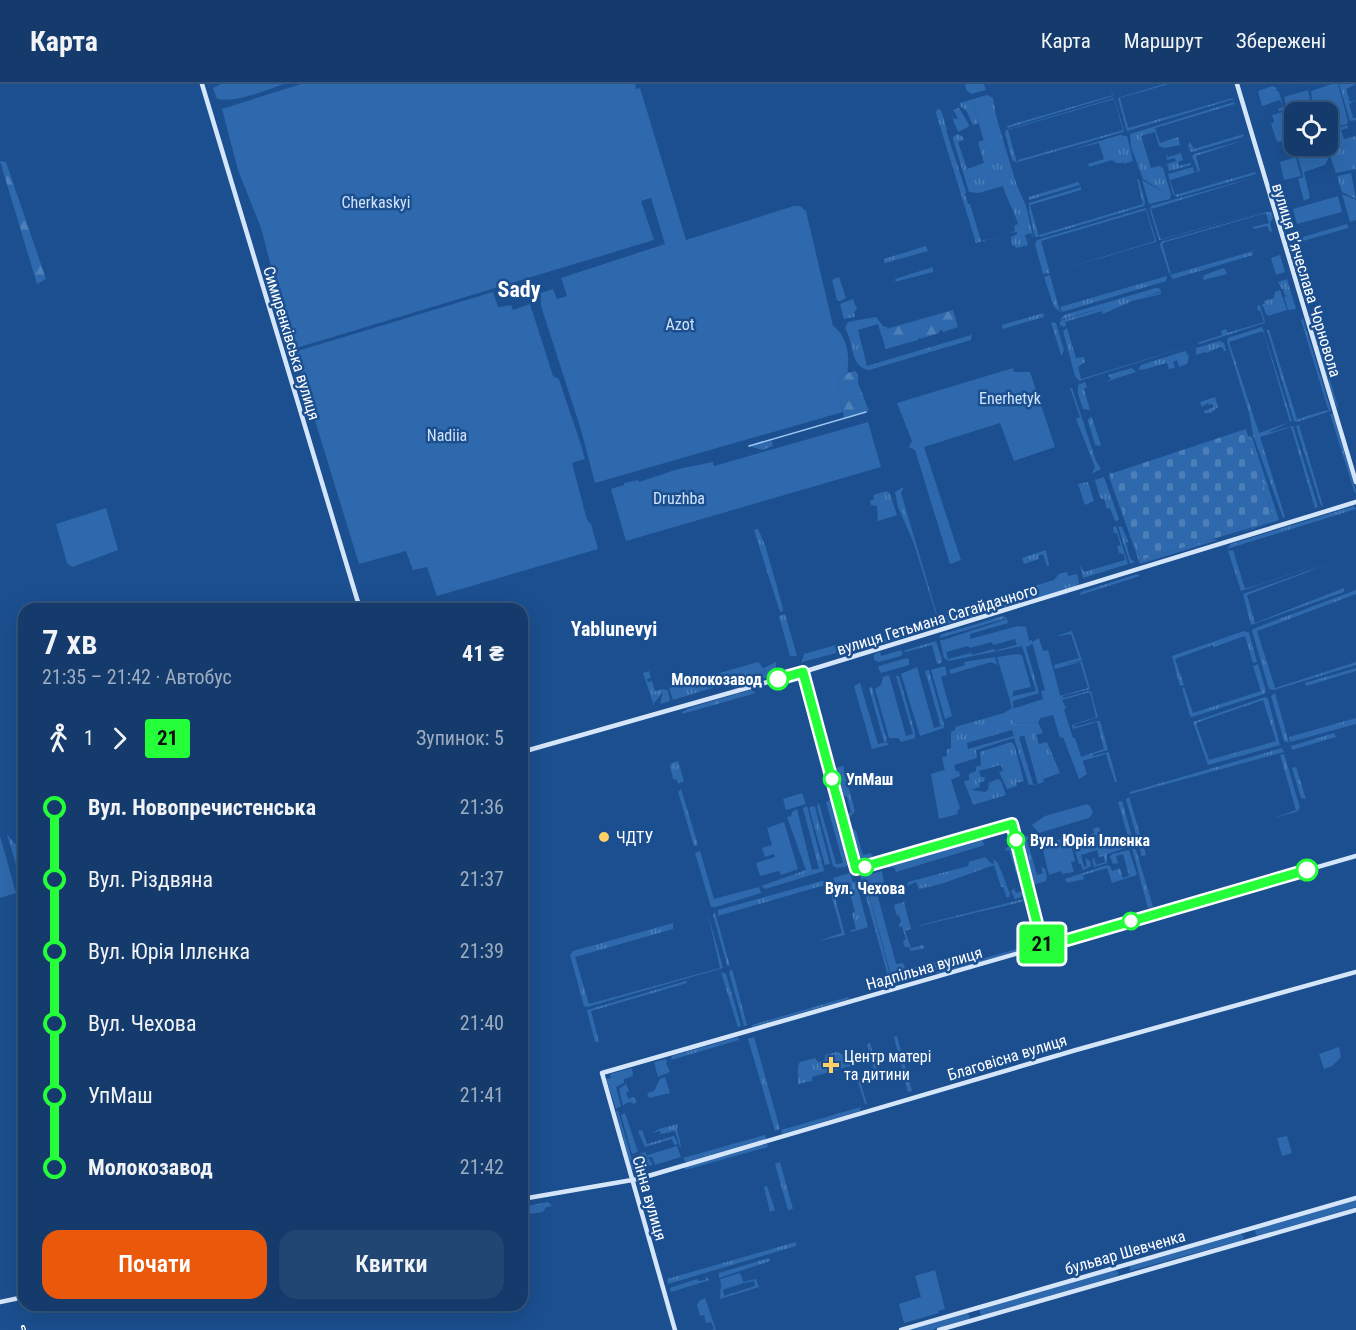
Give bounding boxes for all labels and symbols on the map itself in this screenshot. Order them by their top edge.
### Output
street label: вулиця Вʼячеслава Чорновола [1268,181,1345,379]
park label: Cherkaskyi [342,193,410,212]
street label: Симиренківська вулиця [259,264,324,422]
district label: Sady [498,277,541,302]
park label: Azot [666,315,695,334]
park label: Enerhetyk [979,389,1042,408]
park label: Nadiia [427,426,467,445]
park label: Druzhba [653,489,705,508]
street label: вулиця Гетьмана Сагайдачного [835,580,1040,659]
district label: Yablunevyi [571,617,657,641]
marker: Молокозавод [767,668,789,690]
place label: Молокозавод [671,670,762,689]
marker: УпМаш [823,770,841,788]
place label: УпМаш [846,770,893,789]
place label: ЧДТУ [616,828,653,847]
marker: ЧДТУ [597,830,611,844]
marker: Вул. Юрія Іллєнка [1007,831,1025,849]
place label: Вул. Юрія Іллєнка [1030,831,1150,850]
marker: Вул. Чехова [856,858,874,876]
unlabelled marker [1296,859,1318,881]
place label: Вул. Чехова [825,879,905,898]
unlabelled marker [1122,912,1140,930]
line badge: 21 [1015,924,1069,964]
street label: Надпільна вулиця [864,943,984,994]
street label: Благовісна вулиця [945,1030,1069,1085]
place label: Центр матері та дитини [844,1047,931,1084]
marker: Центр матері та дитини [822,1056,840,1074]
street label: Сінна вулиця [628,1154,671,1243]
street label: бульвар Шевченка [1063,1226,1188,1279]

